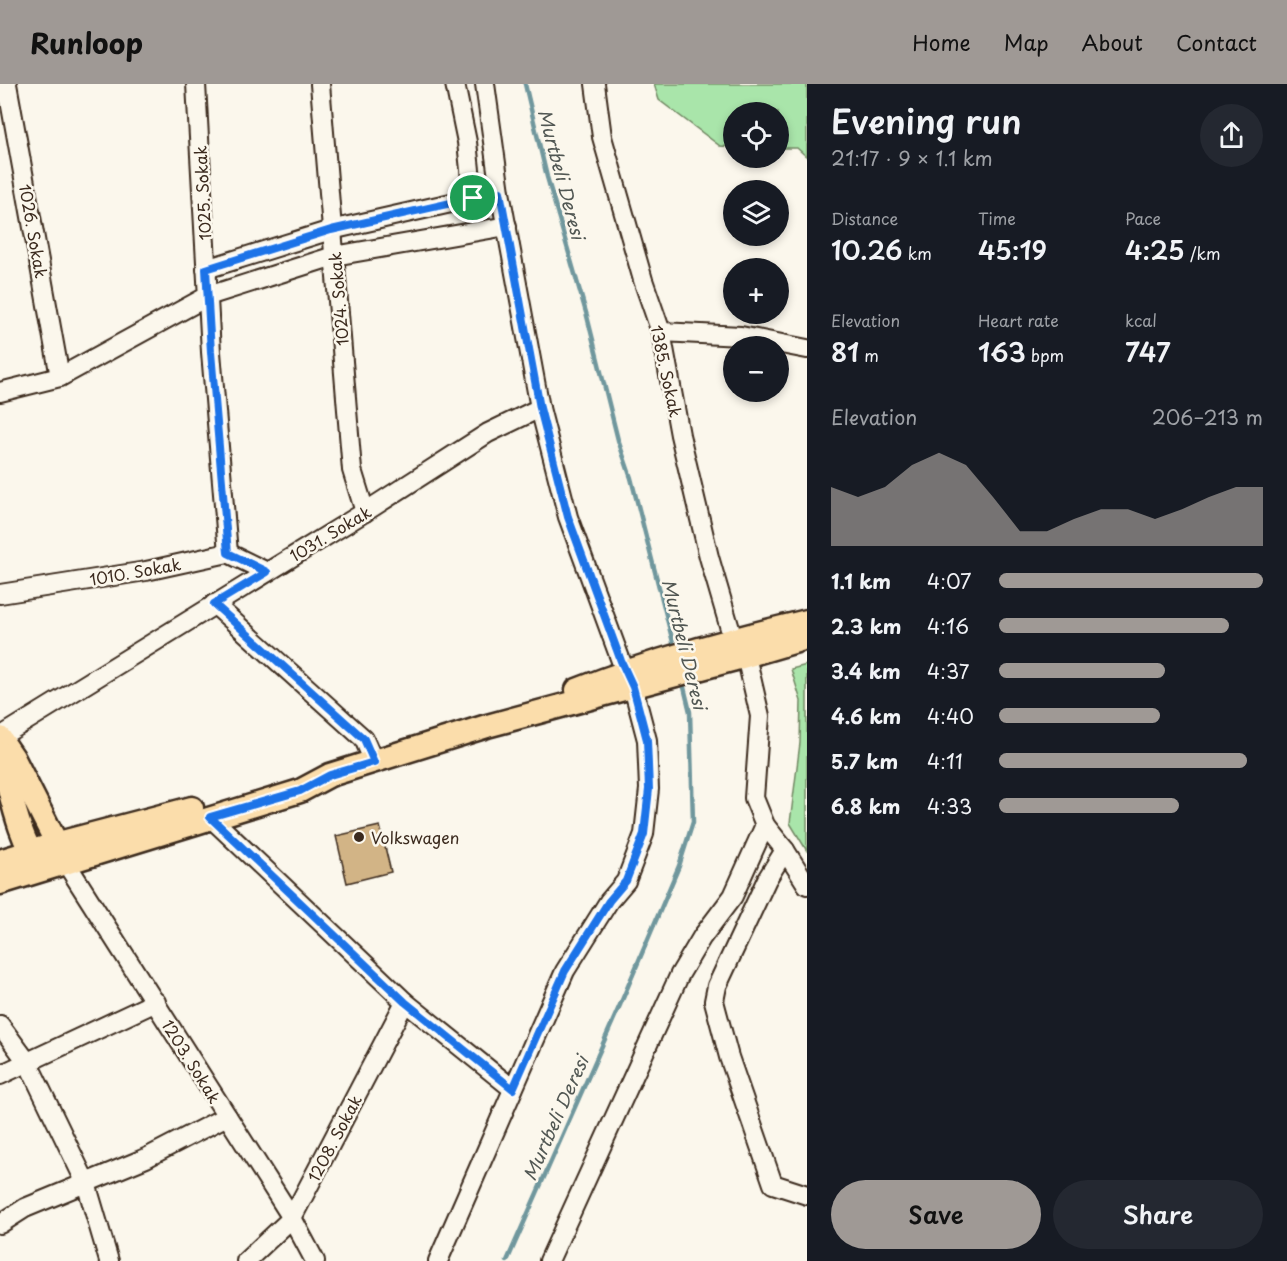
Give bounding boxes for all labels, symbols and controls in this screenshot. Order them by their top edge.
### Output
text: Runloop [30,21,143,64]
text: Home [912,26,971,58]
text: Map [1004,26,1049,58]
text: About [1082,26,1143,58]
text: Contact [1176,26,1257,58]
text: Evening run [831,95,1022,145]
map controls [723,102,789,402]
button: locate [723,102,789,168]
button: share [1200,104,1263,167]
water label: Murtbeli Deresi [532,106,593,245]
text: 21:17 · 9 × 1.1 km [831,143,993,173]
street label: 1025. Sokak [188,145,216,241]
pin [447,172,498,223]
button: layers [723,180,789,246]
icon: arrive [456,181,489,214]
street label: 1026. Sokak [14,182,54,280]
text: Distance [831,206,898,230]
text: Time [978,206,1016,230]
text: Pace [1125,206,1161,230]
text: 10.26 [831,230,902,269]
text: 45:19 [978,230,1047,269]
text: 4:25 [1125,230,1185,269]
text: km [902,241,932,265]
text: /km [1185,241,1221,265]
street label: 1024. Sokak [322,251,354,347]
button: + [723,258,789,324]
text: Elevation [831,308,900,332]
text: Heart rate [978,308,1059,332]
text: kcal [1125,308,1157,332]
street label: 1385. Sokak [646,323,688,419]
text: 81 [831,332,859,371]
text: 163 [978,332,1026,371]
text: 747 [1125,332,1171,371]
button: − [723,336,789,402]
text: m [859,343,879,367]
text: bpm [1026,343,1064,367]
text: Elevation [831,402,917,432]
text: 206–213 m [1152,402,1263,432]
street label: 1031. Sokak [285,499,375,567]
street label: 1010. Sokak [87,551,183,591]
text: 1.1 km [831,566,891,596]
text: 4:07 [927,566,971,596]
water label: Murtbeli Deresi [656,576,715,715]
text: 2.3 km [831,611,901,641]
text: 4:16 [927,611,969,641]
text: 3.4 km [831,656,901,686]
text: 4:37 [927,656,969,686]
text: 4.6 km [831,701,901,731]
text: 4:40 [927,701,974,731]
text: 5.7 km [831,746,898,776]
text: 4:11 [927,746,963,776]
text: 6.8 km [831,791,901,821]
text: 4:33 [927,791,972,821]
place label: Volkswagen [371,825,459,849]
marker: Volkswagen [352,830,366,844]
street label: 1203. Sokak [157,1015,227,1107]
water label: Murtbeli Deresi [515,1049,596,1185]
street label: 1208. Sokak [301,1090,367,1186]
button: Save [831,1180,1041,1249]
button: Share [1053,1180,1263,1249]

